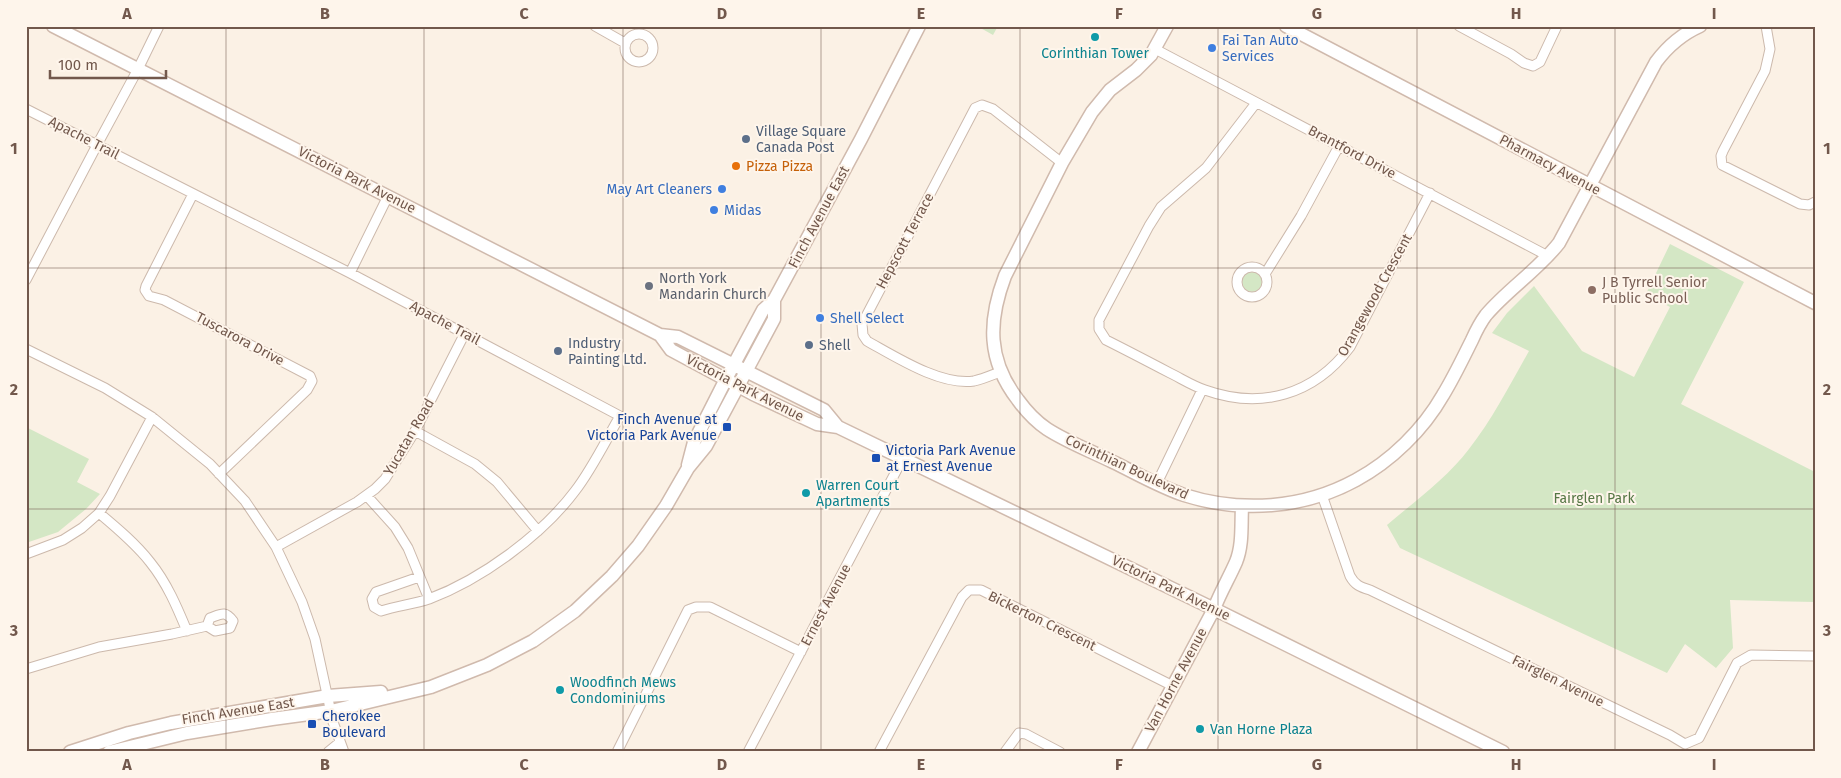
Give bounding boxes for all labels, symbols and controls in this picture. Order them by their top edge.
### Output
text: A [121,4,132,23]
text: B [320,4,330,23]
text: C [519,4,529,23]
text: D [717,4,727,23]
text: E [917,4,925,23]
text: F [1115,4,1123,23]
text: G [1312,4,1322,23]
text: H [1511,4,1521,23]
text: I [1712,4,1716,23]
marker: Corinthian Tower [1089,31,1101,43]
place label: Fai Tan Auto Services [1222,32,1299,65]
marker: Fai Tan Auto Services [1206,42,1218,54]
place label: Corinthian Tower [1041,45,1149,62]
scale bar [50,48,166,80]
text: 100 m [58,56,98,74]
street label: Apache Trail [46,113,122,163]
street label: Brantford Drive [1305,122,1399,182]
place label: Village Square Canada Post [756,123,846,156]
street label: Pharmacy Avenue [1496,131,1604,199]
marker: Village Square Canada Post [740,133,752,145]
text: 1 [10,139,18,158]
text: 1 [1823,139,1831,158]
street label: Victoria Park Avenue [295,143,419,217]
place label: Pizza Pizza [746,158,813,175]
marker: Pizza Pizza [730,160,742,172]
street label: Finch Avenue East [785,162,854,271]
place label: May Art Cleaners [607,181,712,198]
marker: May Art Cleaners [716,183,728,195]
street label: Hepscott Terrace [872,190,938,292]
place label: Midas [724,202,762,219]
marker: Midas [708,204,720,216]
street label: Orangewood Crescent [1334,230,1416,359]
place label: North York Mandarin Church [659,270,767,303]
place label: J B Tyrrell Senior Public School [1602,274,1707,307]
marker: North York Mandarin Church [643,280,655,292]
marker: J B Tyrrell Senior Public School [1586,284,1598,296]
street label: Apache Trail [407,297,483,349]
street label: Tuscarora Drive [193,309,287,369]
place label: Shell Select [830,310,905,327]
marker: Shell Select [814,312,826,324]
place label: Industry Painting Ltd. [568,335,647,368]
place label: Shell [819,337,851,354]
marker: Shell [803,339,815,351]
marker: Industry Painting Ltd. [552,345,564,357]
street label: Victoria Park Avenue [683,351,807,425]
text: 2 [10,380,18,399]
text: 2 [1823,380,1831,399]
street label: Yucatan Road [380,395,438,479]
place label: Finch Avenue at Victoria Park Avenue [587,411,718,444]
marker: Finch Avenue at Victoria Park Avenue [721,421,733,433]
street label: Corinthian Boulevard [1063,431,1191,503]
place label: Victoria Park Avenue at Ernest Avenue [886,442,1016,475]
marker: Victoria Park Avenue at Ernest Avenue [870,452,882,464]
place label: Warren Court Apartments [816,477,900,510]
marker: Warren Court Apartments [800,487,812,499]
park label: Fairglen Park [1553,490,1635,507]
street label: Victoria Park Avenue [1109,552,1233,624]
street label: Ernest Avenue [797,561,855,649]
street label: Bickerton Crescent [985,587,1100,655]
text: 3 [9,621,18,640]
text: 3 [1822,621,1831,640]
street label: Van Horne Avenue [1141,625,1211,735]
street label: Fairglen Avenue [1509,651,1607,711]
place label: Woodfinch Mews Condominiums [570,674,677,707]
marker: Woodfinch Mews Condominiums [554,684,566,696]
street label: Finch Avenue East [181,694,296,728]
place label: Cherokee Boulevard [322,708,386,741]
marker: Cherokee Boulevard [306,718,318,730]
place label: Van Horne Plaza [1210,721,1313,738]
marker: Van Horne Plaza [1194,723,1206,735]
text: A [121,755,132,774]
text: B [320,755,330,774]
text: C [519,755,529,774]
text: D [717,755,727,774]
text: E [917,755,925,774]
text: F [1115,755,1123,774]
text: G [1312,755,1322,774]
text: H [1511,755,1521,774]
text: I [1712,755,1716,774]

